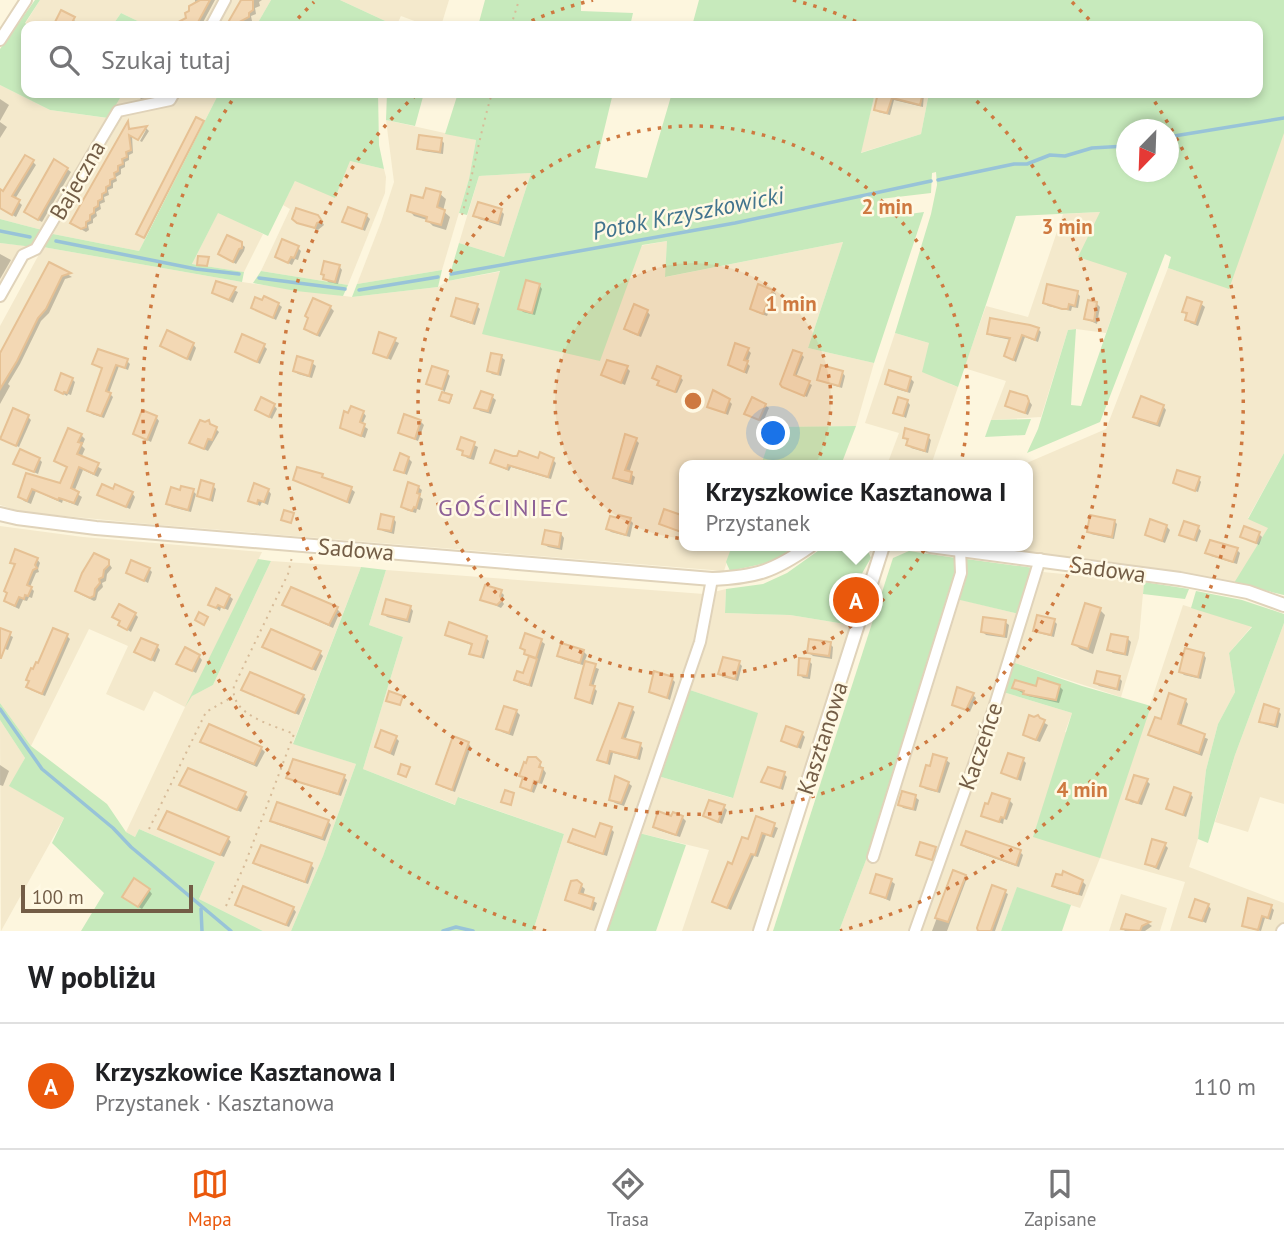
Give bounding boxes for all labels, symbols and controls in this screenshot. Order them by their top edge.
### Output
search box [21,21,1263,98]
icon: search [45,41,83,79]
text: Szukaj tutaj [101,43,231,76]
north arrow [1116,119,1179,182]
street label: Bajeczna [43,135,111,225]
water label: Potok Krzyszkowicki [590,179,787,247]
text: 2 min [861,193,913,220]
text: 3 min [1041,213,1093,240]
text: 1 min [765,290,817,317]
centre of rings [681,389,705,413]
your location [756,416,790,450]
popup [679,460,1033,551]
text: Krzyszkowice Kasztanowa I [705,475,1007,508]
district label: GOŚCINIEC [438,492,570,523]
text: Przystanek [705,508,810,537]
street label: Sadowa [317,531,395,567]
street label: Sadowa [1068,549,1148,589]
pin: A [833,574,879,626]
street label: Kasztanowa [790,678,854,798]
street label: Kaczeńce [952,698,1008,794]
text: 4 min [1056,776,1108,803]
scale bar [21,882,192,914]
text: 100 m [32,885,84,909]
text: W pobliżu [28,957,156,996]
text: Krzyszkowice Kasztanowa I [95,1055,396,1088]
text: A [44,1072,58,1101]
text: 110 m [1194,1072,1256,1101]
text: Przystanek · Kasztanowa [95,1088,334,1117]
tab: Mapa [188,1165,232,1231]
tab: Trasa [607,1165,649,1231]
tab: Zapisane [1024,1165,1096,1231]

